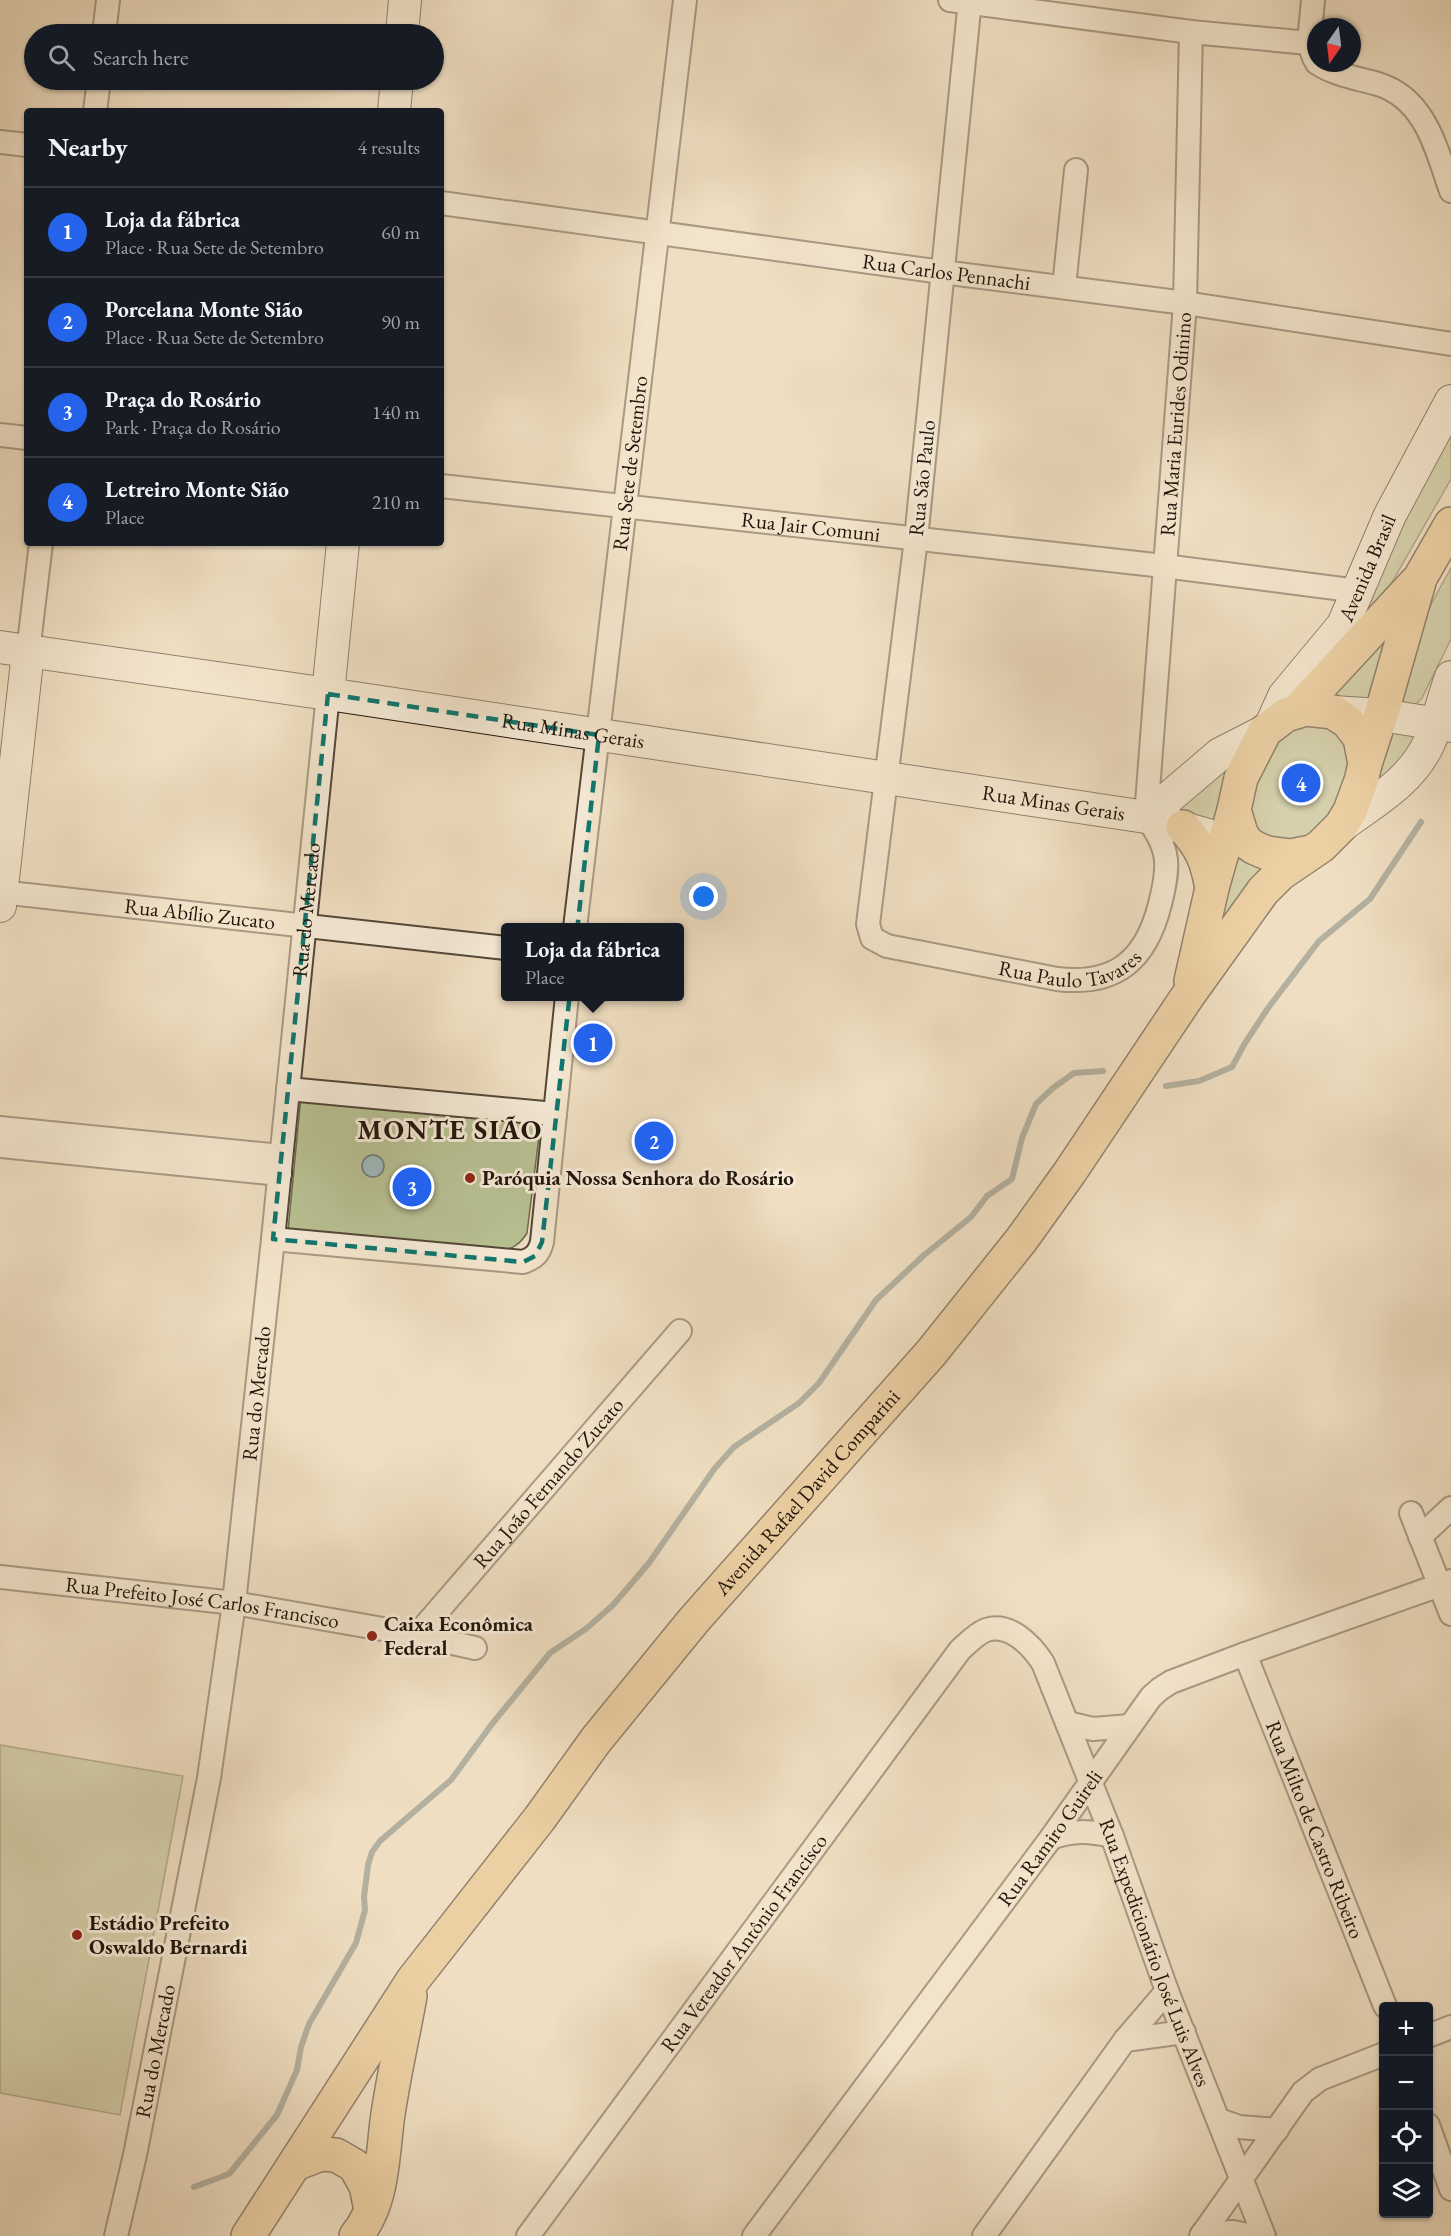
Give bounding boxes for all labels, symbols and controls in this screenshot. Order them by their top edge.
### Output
north arrow [1307,18,1361,72]
search box [24,24,444,90]
icon: search [45,41,78,74]
text: Search here [93,43,188,72]
text: Nearby [48,130,128,164]
text: 4 results [357,134,420,160]
text: Loja da fábrica [105,205,240,234]
text: 1 [62,219,73,245]
text: 60 m [381,219,420,245]
text: Place · Rua Sete de Setembro [105,234,324,260]
street label: Rua Carlos Pennachi [861,247,1032,296]
text: Porcelana Monte Sião [105,295,303,324]
text: 2 [62,309,73,335]
text: 90 m [381,309,420,335]
street label: Rua Maria Eurides Odinino [1153,311,1197,537]
text: Place · Rua Sete de Setembro [105,324,324,350]
street label: Rua Sete de Setembro [606,374,653,552]
text: Praça do Rosário [105,385,261,414]
text: 3 [62,399,73,425]
text: 140 m [372,399,420,425]
text: Park · Praça do Rosário [105,414,281,440]
street label: Rua São Paulo [902,418,941,537]
text: Letreiro Monte Sião [105,475,289,504]
text: 4 [62,489,73,515]
text: 210 m [372,489,420,515]
text: Place [105,504,144,530]
street label: Rua Jair Comuni [740,505,882,548]
street label: Avenida Brasil [1332,510,1402,627]
street label: Rua Minas Gerais [500,706,646,754]
pin: 4 [1282,760,1320,806]
street label: Rua Minas Gerais [980,779,1127,827]
street label: Rua do Mercado [285,841,326,979]
your location [689,882,718,911]
street label: Rua Abílio Zucato [123,892,277,935]
popup [501,923,684,1001]
text: Loja da fábrica [525,935,660,964]
street label: Rua Paulo Tavares [996,944,1147,993]
text: Place [525,964,564,990]
pin: 1 [574,1020,612,1066]
district label: MONTE SIÃO [357,1112,543,1147]
pin: 2 [634,1118,674,1164]
pin: 3 [392,1164,432,1210]
place label: Paróquia Nossa Senhora do Rosário [482,1164,794,1191]
marker: Paróquia Nossa Senhora do Rosário [463,1171,477,1185]
street label: Rua do Mercado [235,1325,277,1462]
street label: Avenida Rafael David Comparini [708,1383,906,1602]
street label: Rua João Fernando Zucato [467,1392,629,1574]
street label: Rua Prefeito José Carlos Francisco [64,1570,341,1634]
place label: Caixa Econômica Federal [384,1610,534,1661]
marker: Caixa Econômica Federal [365,1629,379,1643]
street label: Rua Milto de Castro Ribeiro [1260,1717,1371,1942]
street label: Rua Ramiro Guireli [991,1764,1108,1911]
street label: Rua Expedicionário José Luis Alves [1093,1814,1218,2091]
street label: Rua Vereador Antônio Francisco [654,1828,833,2057]
place label: Estádio Prefeito Oswaldo Bernardi [89,1909,247,1960]
marker: Estádio Prefeito Oswaldo Bernardi [70,1928,84,1942]
street label: Rua do Mercado [129,1982,181,2120]
map controls [1379,2002,1433,2218]
button: + [1379,2002,1433,2056]
button: − [1379,2056,1433,2110]
button: locate [1379,2110,1433,2164]
button: layers [1379,2164,1433,2218]

